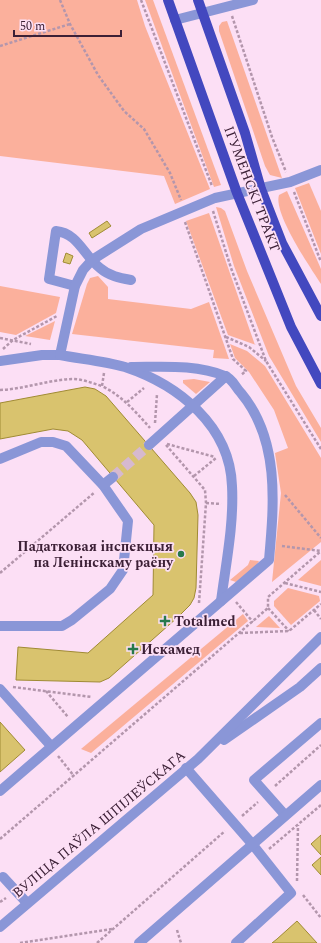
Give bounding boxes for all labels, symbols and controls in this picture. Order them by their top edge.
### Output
scale bar [14,12,121,38]
text: 50 m [20,17,45,36]
street label: ІГУМЕНСКІ ТРАКТ [218,123,286,255]
place label: Падатковая інспекцыя па Ленінскаму раёну [17,536,174,573]
marker: Падатковая інспекцыя па Ленінскаму раёну [176,549,186,559]
place label: Totalmed [174,611,236,632]
marker: Totalmed [159,615,171,627]
place label: Искамед [141,639,200,660]
marker: Искамед [128,644,138,654]
street label: ВУЛІЦА ПАЎЛА ШПІЛЕЎСКАГА [8,745,191,903]

